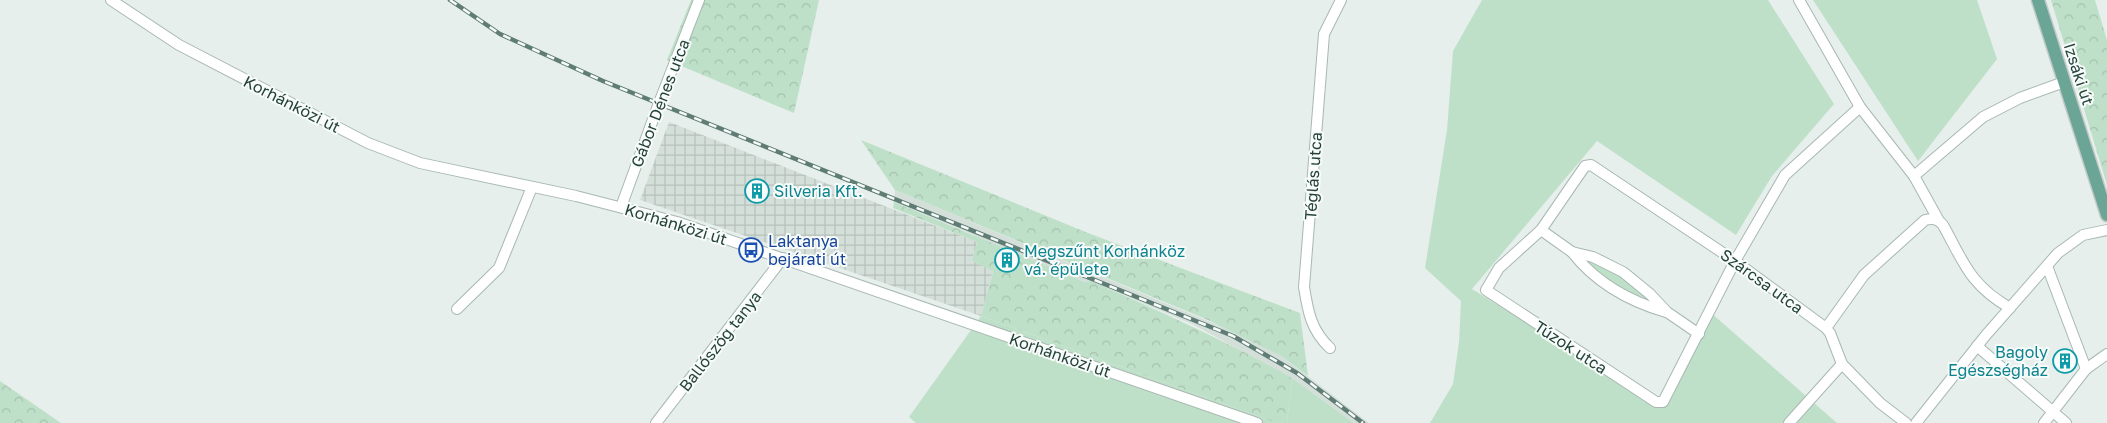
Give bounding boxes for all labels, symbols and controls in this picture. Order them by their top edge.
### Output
street label: Gábor Dénes utca [626,36,694,170]
street label: Izsáki út [2060,40,2098,108]
street label: Korhánközi út [240,71,344,137]
street label: Téglás utca [1300,131,1326,221]
building icon: Silveria Kft. [744,178,770,204]
place label: Silveria Kft. [774,181,863,201]
street label: Korhánközi út [622,199,730,249]
place label: Laktanya bejárati út [768,231,846,269]
bus stop icon: Laktanya bejárati út [738,237,764,263]
place label: Megszűnt Korhánköz vá. épülete [1024,241,1185,279]
street label: Szárcsa utca [1717,244,1807,318]
building icon: Megszűnt Korhánköz vá. épülete [994,247,1020,273]
street label: Ballószög tanya [675,287,765,395]
street label: Túzok utca [1531,316,1611,378]
street label: Korhánközi út [1007,328,1113,382]
place label: Bagoly Egészségház [1948,342,2048,380]
building icon: Bagoly Egészségház [2052,348,2078,374]

